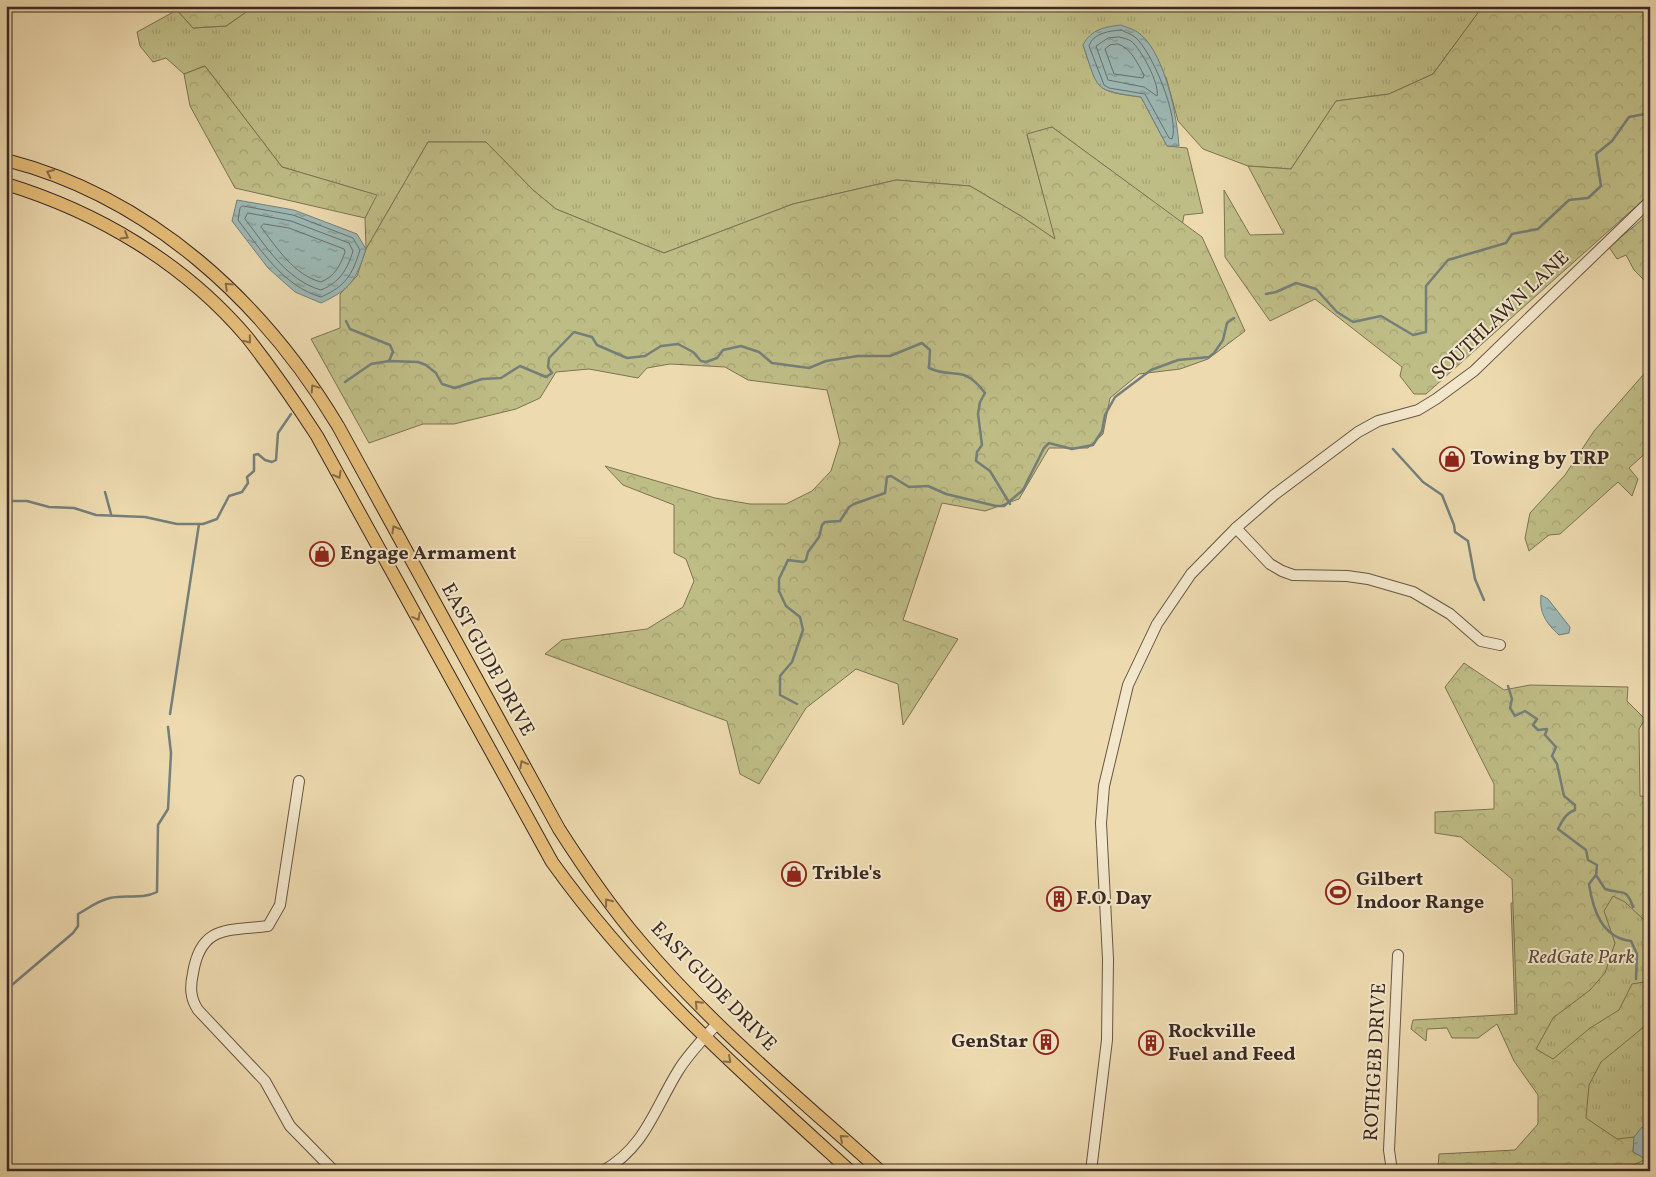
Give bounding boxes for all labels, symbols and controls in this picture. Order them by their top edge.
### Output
one-way arrow [46,169,55,180]
one-way arrow [120,229,129,239]
street label: SOUTHLAWN LANE [1426,245,1576,387]
one-way arrow [225,283,234,292]
one-way arrow [243,335,252,344]
one-way arrow [311,384,321,393]
place label: Towing by TRP [1470,445,1609,473]
shop icon: Towing by TRP [1439,446,1465,472]
one-way arrow [332,470,342,479]
one-way arrow [391,525,401,534]
place label: Engage Armament [340,540,517,568]
shop icon: Engage Armament [309,541,335,567]
street label: EAST GUDE DRIVE [433,578,541,742]
one-way arrow [411,612,421,621]
one-way arrow [519,760,529,769]
place label: Trible's [812,860,881,888]
shop icon: Trible's [781,861,807,887]
place label: Gilbert Indoor Range [1356,866,1484,917]
sports icon: Gilbert Indoor Range [1325,879,1351,905]
place label: F.O. Day [1076,885,1152,913]
building icon: F.O. Day [1046,886,1072,912]
one-way arrow [606,899,614,908]
street label: EAST GUDE DRIVE [644,916,782,1058]
park label: RedGate Park [1527,944,1635,972]
street label: ROTHGEB DRIVE [1358,982,1394,1142]
one-way arrow [695,1001,704,1010]
place label: Rockville Fuel and Feed [1168,1018,1296,1069]
place label: GenStar [951,1028,1028,1056]
building icon: GenStar [1033,1029,1059,1055]
building icon: Rockville Fuel and Feed [1138,1030,1164,1056]
one-way arrow [723,1054,732,1063]
one-way arrow [840,1135,849,1144]

